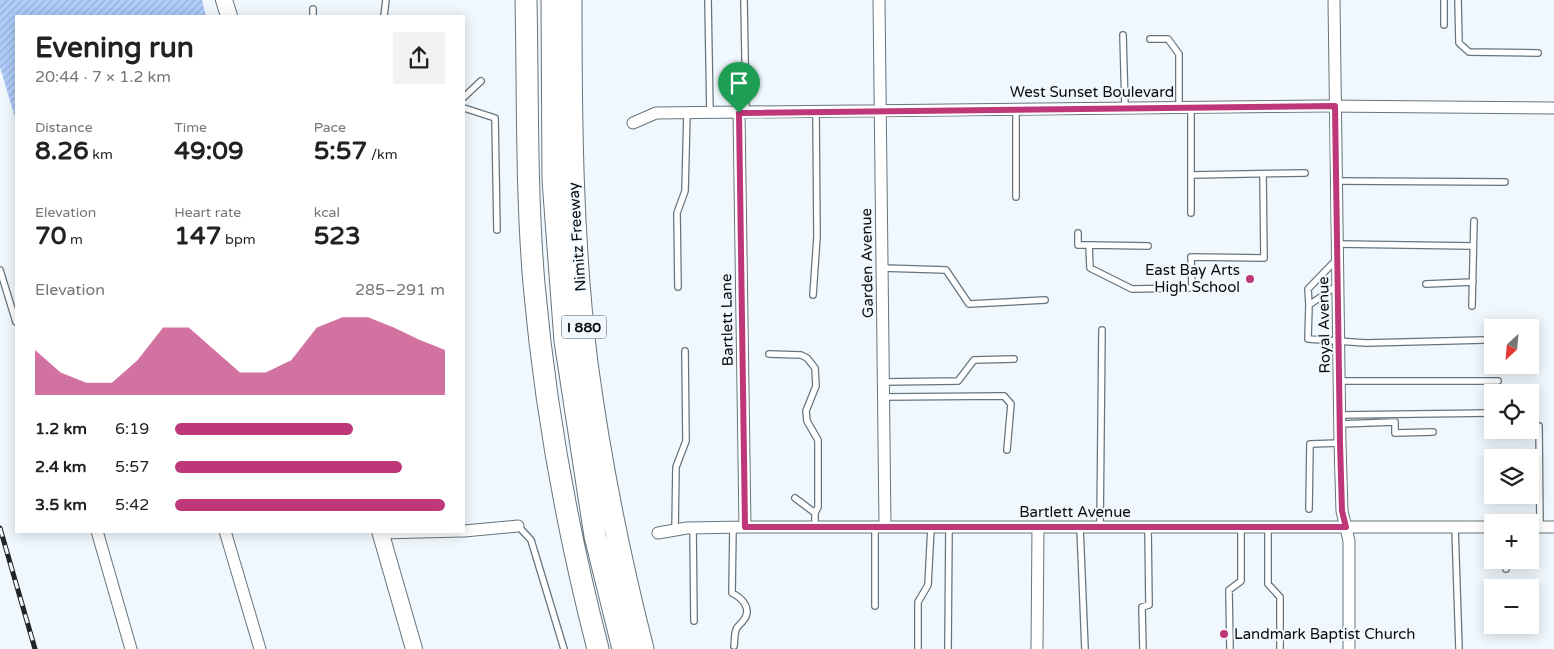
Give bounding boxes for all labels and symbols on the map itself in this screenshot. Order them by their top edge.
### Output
pin [718,62,760,113]
street label: West Sunset Boulevard [1010,83,1174,101]
street label: Nimitz Freeway [564,182,590,292]
street label: Garden Avenue [857,208,877,318]
place label: East Bay Arts High School [1145,261,1240,296]
marker: East Bay Arts High School [1244,273,1256,285]
street label: Bartlett Lane [717,274,737,366]
street label: Royal Avenue [1314,276,1334,374]
road number: I 880 [562,316,606,338]
north arrow [1484,319,1539,374]
street label: Bartlett Avenue [1019,503,1131,521]
place label: Landmark Baptist Church [1234,625,1415,643]
marker: Landmark Baptist Church [1218,628,1230,640]

